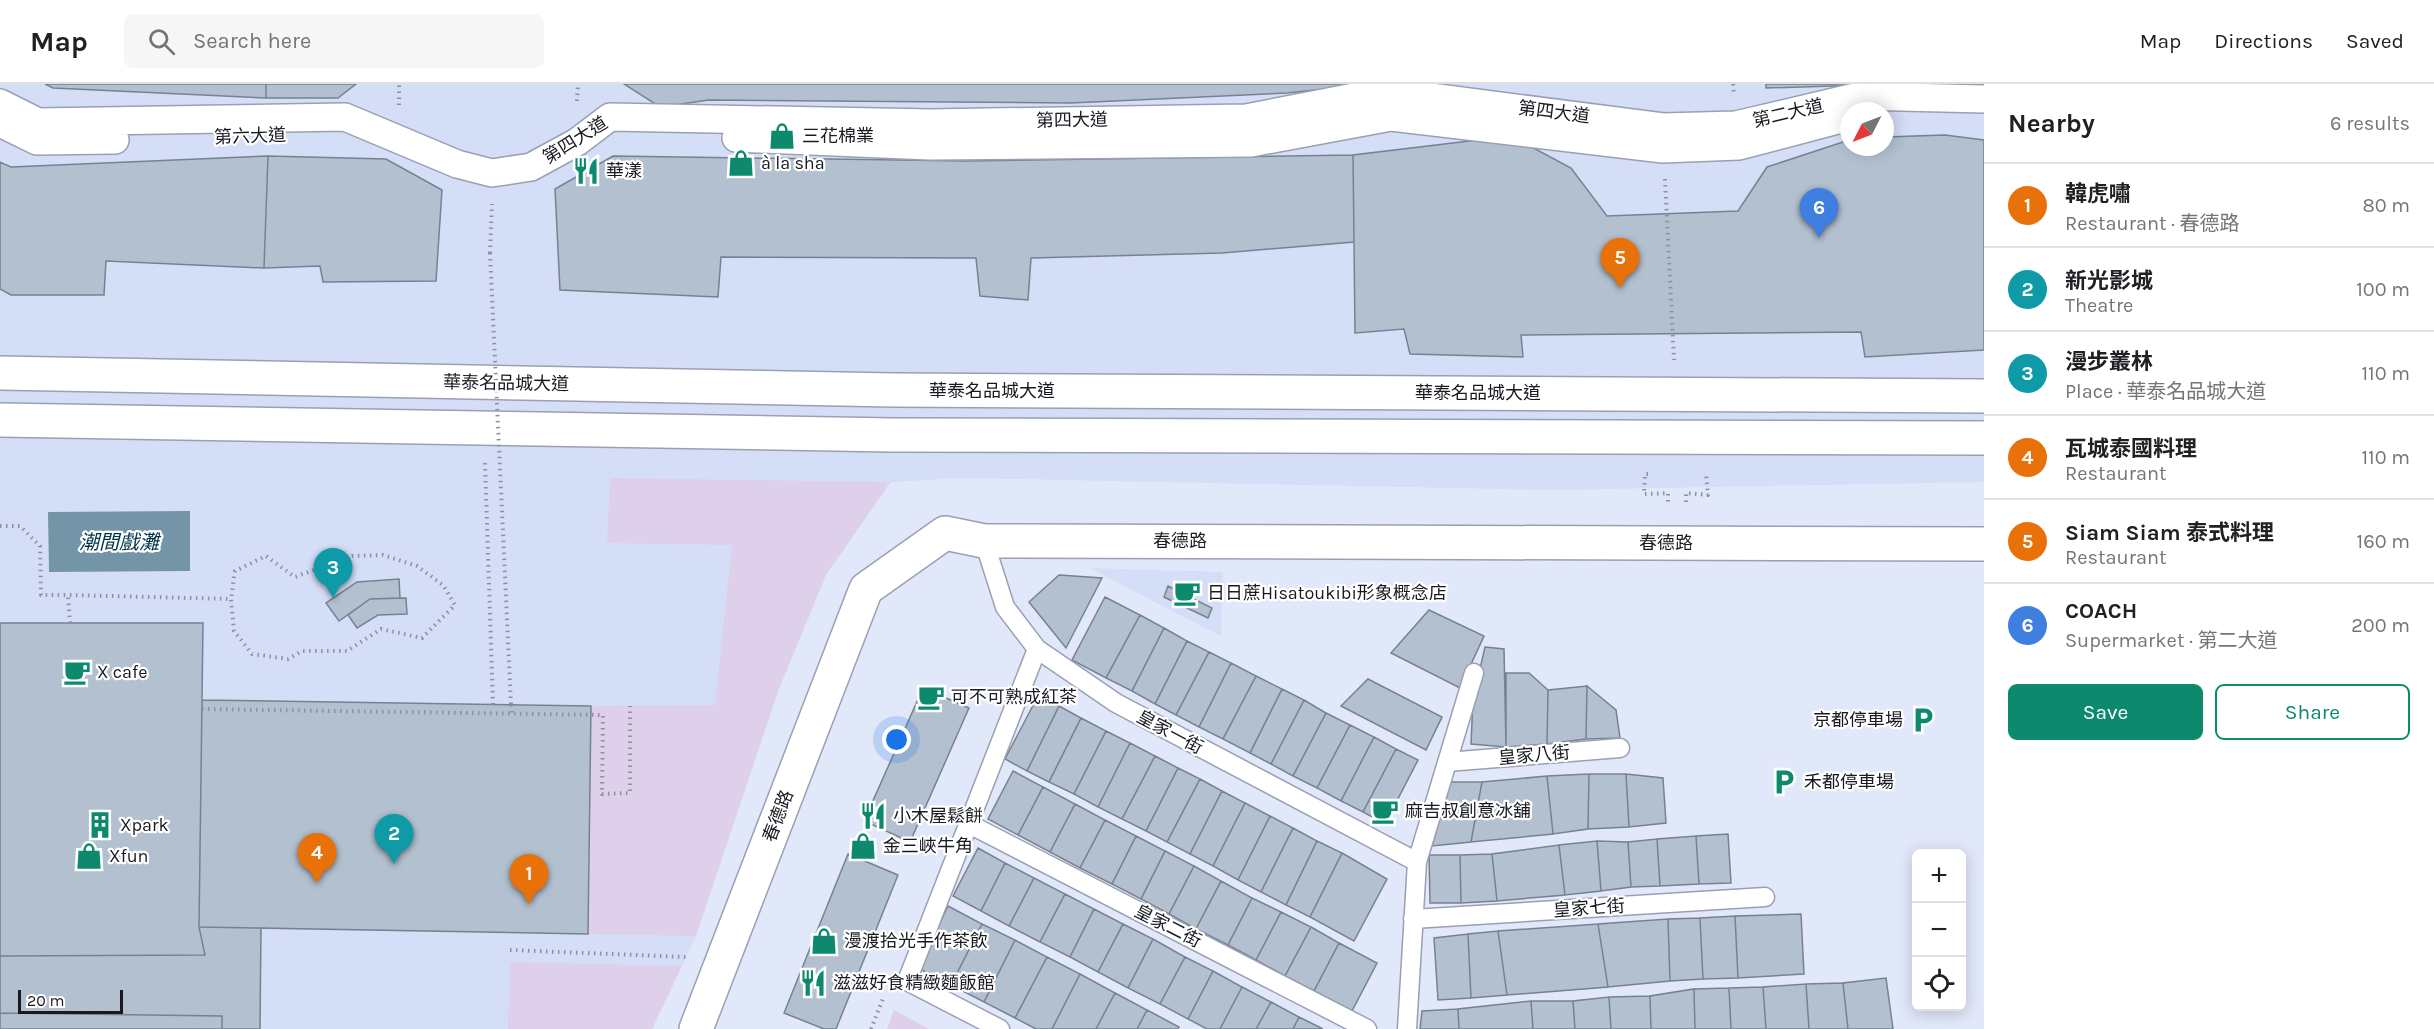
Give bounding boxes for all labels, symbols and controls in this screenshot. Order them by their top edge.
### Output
search box [124,14,544,68]
text: Map [30,25,88,58]
icon: search [145,25,178,58]
text: Search here [193,28,311,54]
text: Map [2140,29,2181,53]
text: Directions [2214,29,2313,53]
text: Saved [2346,29,2404,53]
street label: 第二大道 [1750,94,1826,132]
street label: 第四大道 [1517,97,1591,127]
north arrow [1840,102,1894,156]
street label: 第四大道 [1036,108,1108,132]
text: Nearby [2008,108,2095,139]
street label: 第四大道 [539,112,611,168]
text: 6 results [2330,112,2410,135]
shop icon: 三花棉業 [767,121,797,151]
street label: 第六大道 [214,124,286,148]
place label: 三花棉業 [802,125,874,147]
shop icon: à la sha [726,148,756,178]
place label: à la sha [761,152,825,174]
restaurant icon: 華漾 [571,156,601,186]
place label: 華漾 [606,160,642,182]
text: 韓虎嘯 [2065,181,2131,207]
pin: 6 [1800,188,1838,238]
text: 1 [2024,194,2031,217]
text: 80 m [2362,194,2410,217]
text: Restaurant · 春德路 [2065,212,2240,235]
pin: 5 [1600,238,1640,288]
text: 新光影城 [2065,268,2153,294]
text: 2 [2021,278,2034,301]
text: 100 m [2356,278,2410,301]
text: Theatre [2065,294,2133,317]
text: 漫步叢林 [2065,349,2153,375]
text: 3 [2021,362,2034,385]
text: 110 m [2361,362,2410,385]
street label: 華泰名品城大道 [443,371,569,395]
street label: 華泰名品城大道 [929,380,1055,402]
text: Place · 華泰名品城大道 [2065,380,2266,403]
street label: 華泰名品城大道 [1415,382,1541,404]
text: 瓦城泰國料理 [2065,436,2197,462]
text: 4 [2022,446,2033,469]
text: 110 m [2361,446,2410,469]
text: Restaurant [2065,462,2167,485]
text: Siam Siam 泰式料理 [2065,520,2274,546]
street label: 春德路 [1153,530,1207,552]
text: 5 [2022,530,2033,553]
text: 160 m [2357,530,2410,553]
water label: 潮間戲灘 [79,531,162,554]
street label: 春德路 [1639,532,1693,554]
text: Restaurant [2065,546,2167,569]
pin: 3 [314,548,352,598]
cafe icon: 日日蔗Hisatoukibi形象概念店 [1172,578,1202,608]
place label: 日日蔗Hisatoukibi形象概念店 [1207,582,1447,604]
text: COACH [2065,598,2137,624]
text: 6 [2021,614,2034,637]
text: 200 m [2351,614,2410,637]
text: Supermarket · 第二大道 [2065,629,2277,652]
cafe icon: X cafe [62,657,92,687]
place label: X cafe [97,661,147,683]
cafe icon: 可不可熟成紅茶 [916,682,946,712]
button: Save [2008,684,2203,740]
button: Share [2215,684,2410,740]
place label: 可不可熟成紅茶 [951,686,1077,708]
street label: 皇家一街 [1133,705,1207,759]
parking icon: 京都停車場 [1908,705,1938,735]
place label: 京都停車場 [1813,709,1903,731]
your location [882,725,911,754]
street label: 皇家八街 [1497,741,1571,769]
parking icon: 禾都停車場 [1769,767,1799,797]
place label: 禾都停車場 [1804,771,1894,793]
street label: 春德路 [758,787,798,845]
cafe icon: 麻吉叔創意冰舖 [1370,796,1400,826]
place label: 麻吉叔創意冰舖 [1405,800,1531,822]
restaurant icon: 小木屋鬆餅 [858,801,888,831]
place label: 小木屋鬆餅 [893,805,983,827]
building icon: Xpark [85,810,115,840]
place label: Xpark [120,814,169,836]
pin: 2 [374,814,414,864]
shop icon: 金三峽牛角 [848,831,878,861]
pin: 4 [298,834,336,883]
place label: 金三峽牛角 [883,835,973,857]
shop icon: Xfun [74,841,104,871]
place label: Xfun [109,845,148,867]
map controls [1912,849,1966,1011]
button: + [1912,849,1966,903]
pin: 1 [510,854,548,904]
street label: 皇家七街 [1552,895,1626,921]
street label: 皇家二街 [1131,900,1205,952]
button: − [1912,903,1966,957]
shop icon: 漫渡拾光手作茶飲 [809,926,839,956]
place label: 漫渡拾光手作茶飲 [844,930,988,952]
button: locate [1912,957,1966,1011]
restaurant icon: 滋滋好食精緻麵飯館 [798,968,828,998]
place label: 滋滋好食精緻麵飯館 [833,972,995,994]
scale bar [18,987,123,1014]
text: 20 m [27,991,65,1010]

